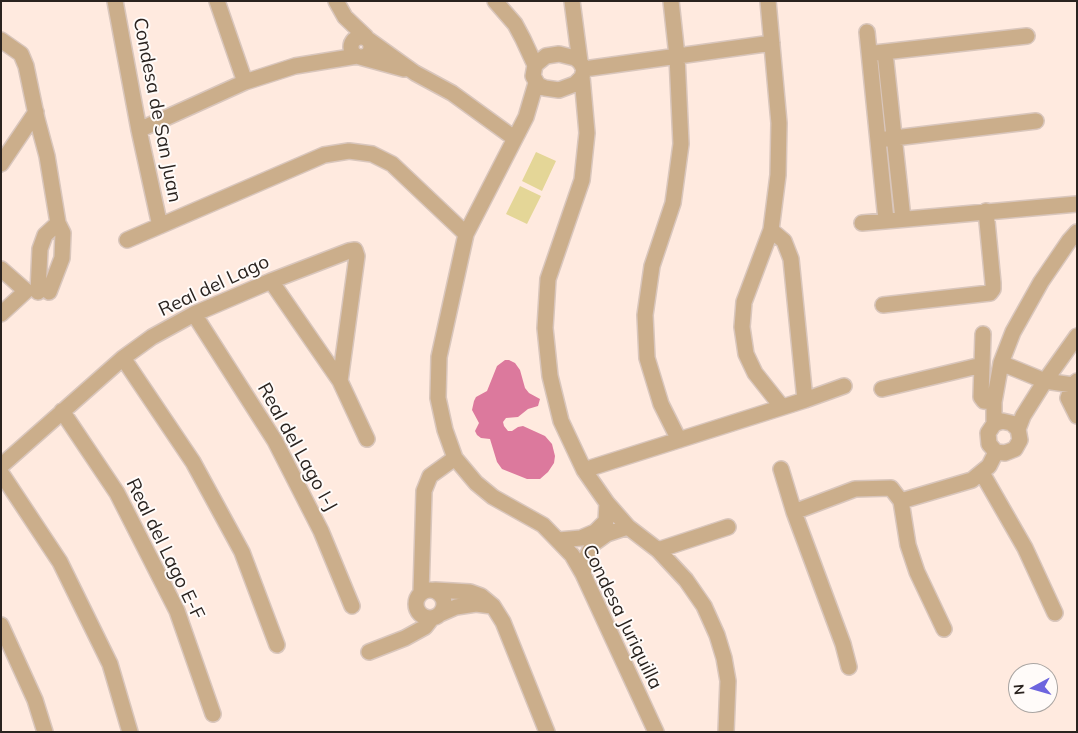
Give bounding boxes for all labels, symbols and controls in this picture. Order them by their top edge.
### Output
street label: Condesa de San Juan [128,16,186,204]
street label: Real del Lago [155,250,273,322]
street label: Real del Lago I-J [252,379,342,515]
street label: Real del Lago E-F [121,475,209,623]
street label: Condesa Juriquilla [577,541,667,693]
north arrow [1008,663,1058,713]
text: N [1010,683,1029,696]

